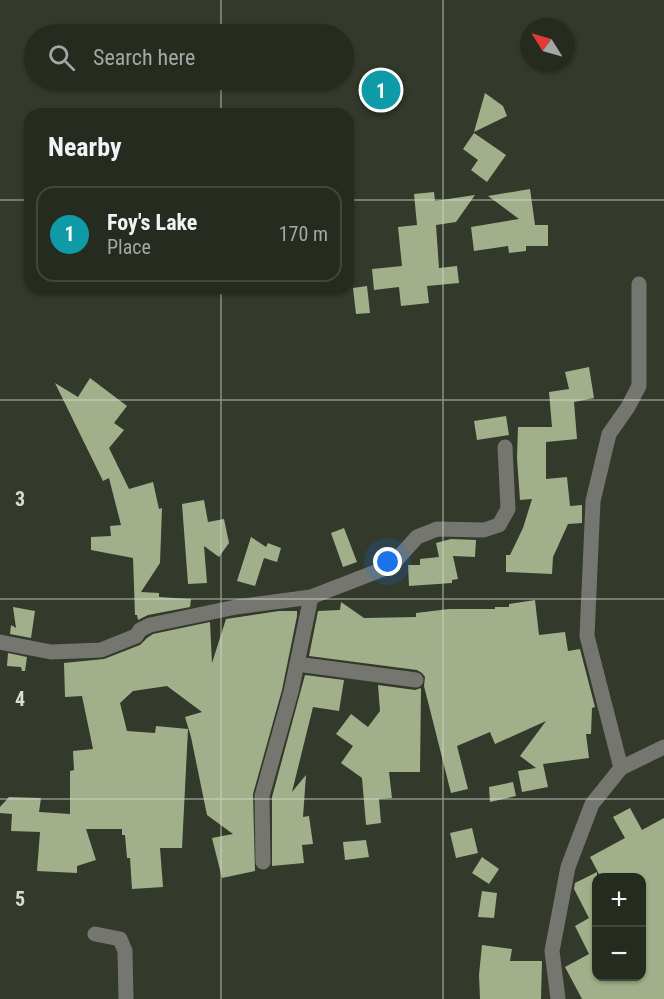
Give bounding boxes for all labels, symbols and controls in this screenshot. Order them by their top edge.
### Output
north arrow [520,18,574,72]
search box [24,24,354,90]
icon: search [45,41,78,74]
text: Search here [93,45,195,70]
pin: 1 [362,68,400,112]
text: Nearby [48,132,122,162]
text: Foy's Lake [107,210,197,235]
text: 1 [64,222,75,246]
text: 170 m [279,222,328,246]
text: Place [107,235,151,259]
text: 3 [15,487,25,511]
your location [373,547,402,576]
text: 4 [15,687,25,711]
map controls [592,873,646,981]
button: + [592,873,646,927]
text: 5 [15,887,25,911]
button: − [592,927,646,981]

